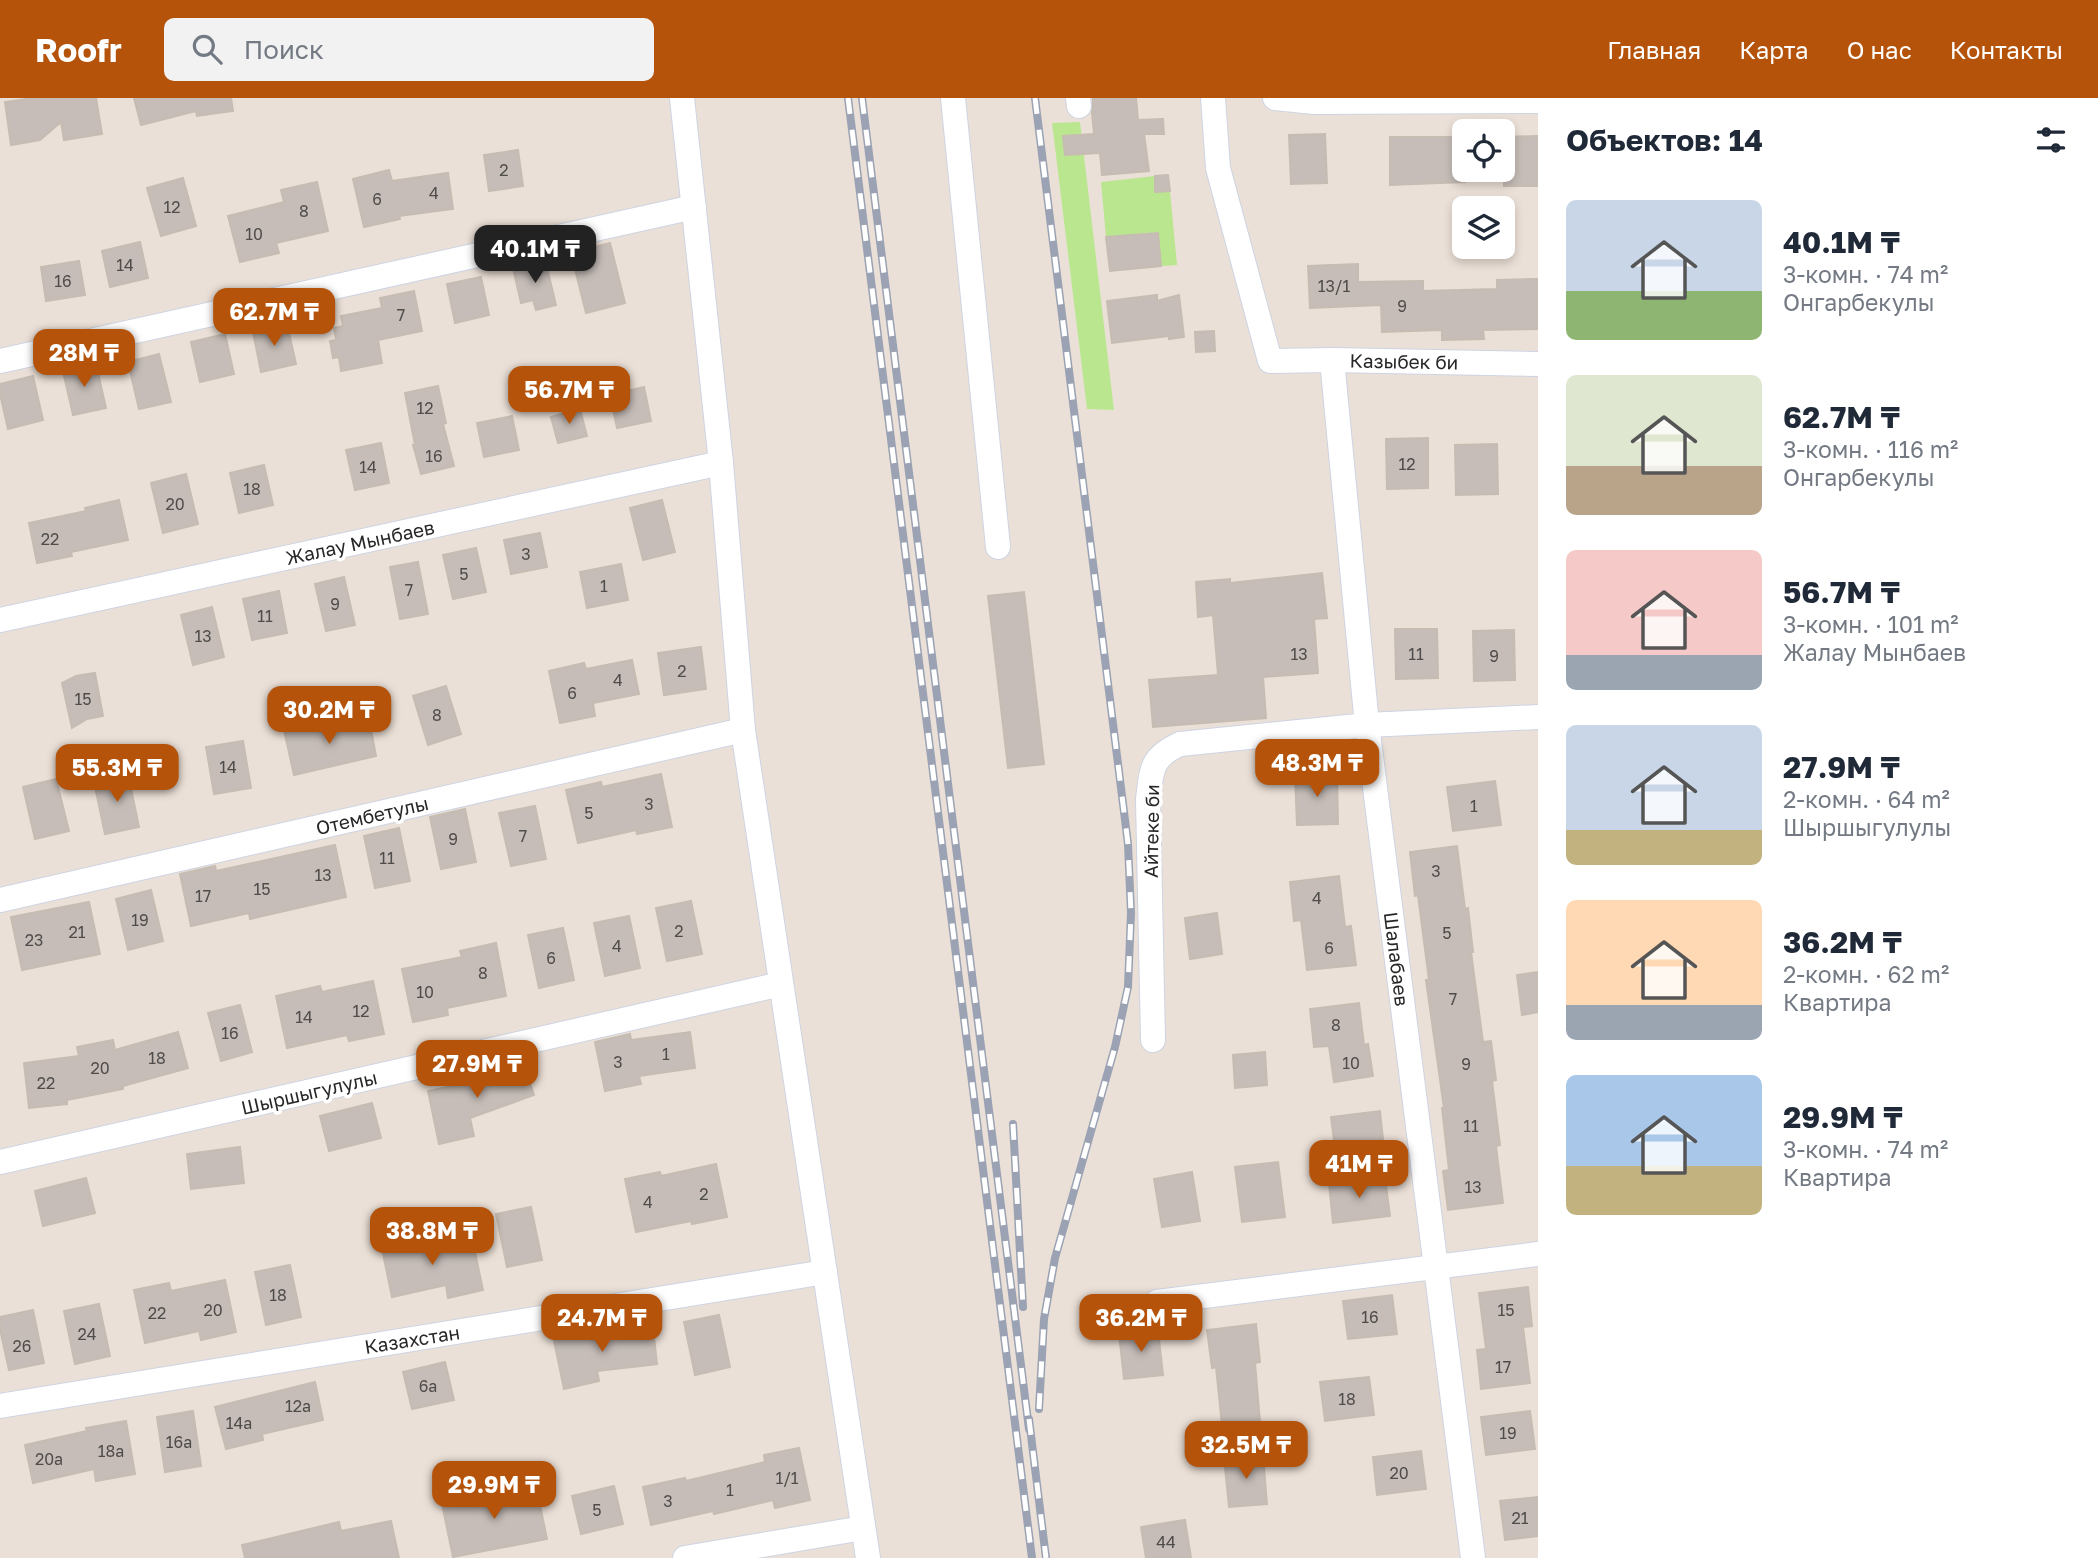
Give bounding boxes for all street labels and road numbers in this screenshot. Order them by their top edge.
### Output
street label: Казыбек би [1350,349,1458,373]
street label: Жалау Мынбаев [284,515,436,569]
street label: Айтеке би [1139,784,1163,878]
street label: Отембетулы [313,791,431,839]
street label: Шалабаев [1380,911,1414,1007]
street label: Шыршыгулулы [239,1065,379,1119]
street label: Казахстан [363,1320,461,1358]

